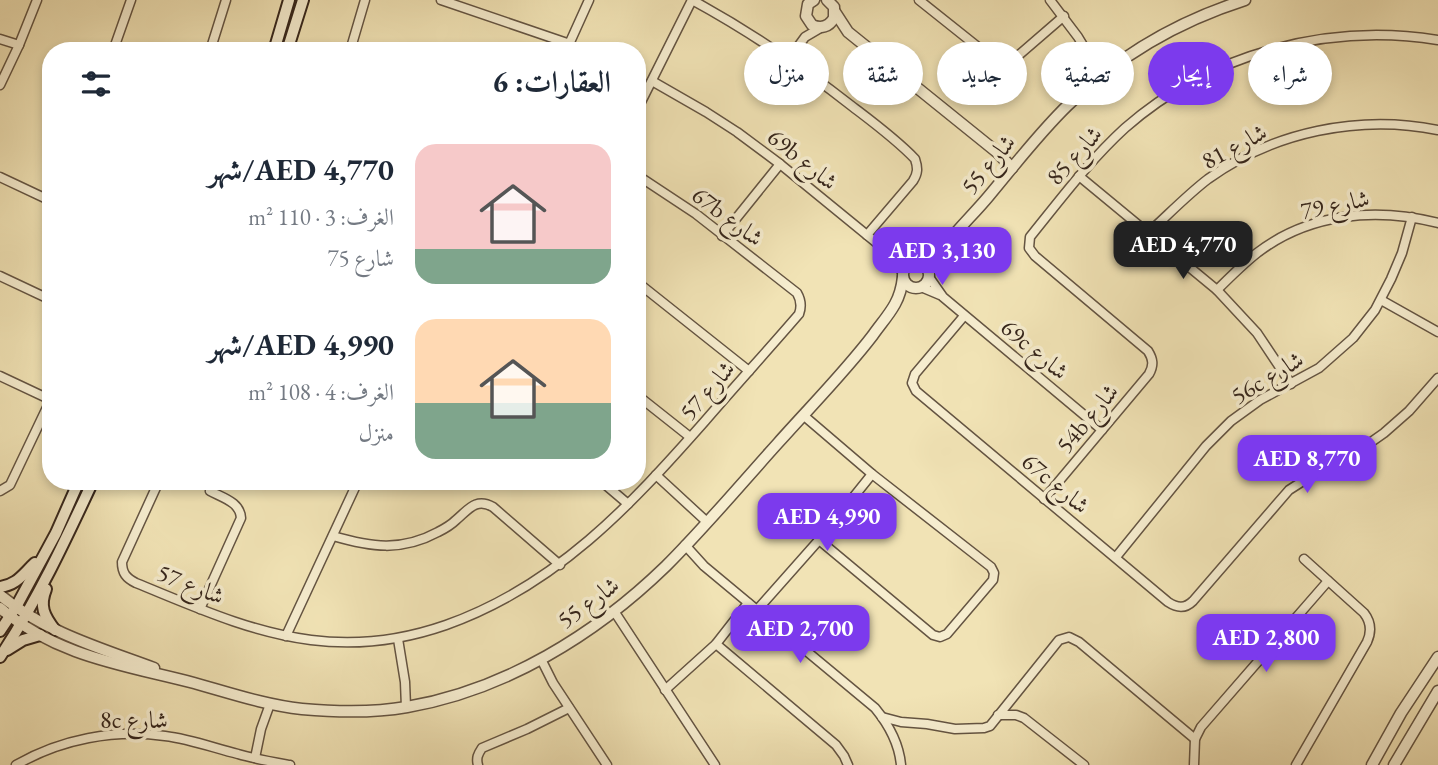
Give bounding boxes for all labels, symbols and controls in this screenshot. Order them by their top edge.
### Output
chip: منزل [744,42,829,105]
chip: شقة [843,42,923,105]
chip: جديد [937,42,1027,105]
chip: تصفية [1041,42,1134,105]
chip: إيجار [1148,42,1234,105]
chip: شراء [1248,42,1332,105]
text: العقارات: 6 [492,62,611,101]
icon: filters [77,65,115,103]
street label: شارع 81 [1196,116,1274,180]
street label: شارع 85 [1039,119,1112,195]
street label: 69b شارع [758,121,845,201]
street label: شارع 55 [954,127,1026,204]
text: AED 4,770/شهر [208,150,394,189]
icon: home [471,172,555,256]
street label: 67b شارع [683,179,770,257]
street label: شارع 79 [1298,182,1373,231]
text: الغرف: 3 · 110 m² [248,202,394,232]
pin: AED 4,770 [1103,222,1263,281]
pin: AED 3,130 [862,228,1022,287]
text: AED 4,770 [1130,229,1236,259]
text: AED 3,130 [889,235,995,265]
text: شارع 75 [327,243,394,273]
street label: 69c شارع [991,312,1075,390]
text: AED 4,990/شهر [208,325,394,364]
street label: 56c شارع [1225,343,1312,415]
icon: home [471,347,555,431]
street label: شارع 57 [672,354,745,430]
text: الغرف: 4 · 108 m² [248,377,394,407]
street label: 54b شارع [1049,377,1129,463]
text: منزل [359,418,394,448]
pin: AED 8,770 [1227,435,1387,495]
text: AED 8,770 [1254,443,1360,473]
street label: 67c شارع [1012,446,1096,524]
pin: AED 4,990 [747,494,907,553]
text: AED 4,990 [774,501,880,531]
street label: شارع 57 [151,557,229,616]
street label: شارع 55 [551,569,628,639]
pin: AED 2,700 [720,606,880,665]
text: AED 2,700 [747,613,853,643]
pin: AED 2,800 [1186,614,1346,674]
text: AED 2,800 [1213,622,1319,652]
street label: 8c شارع [100,704,168,740]

